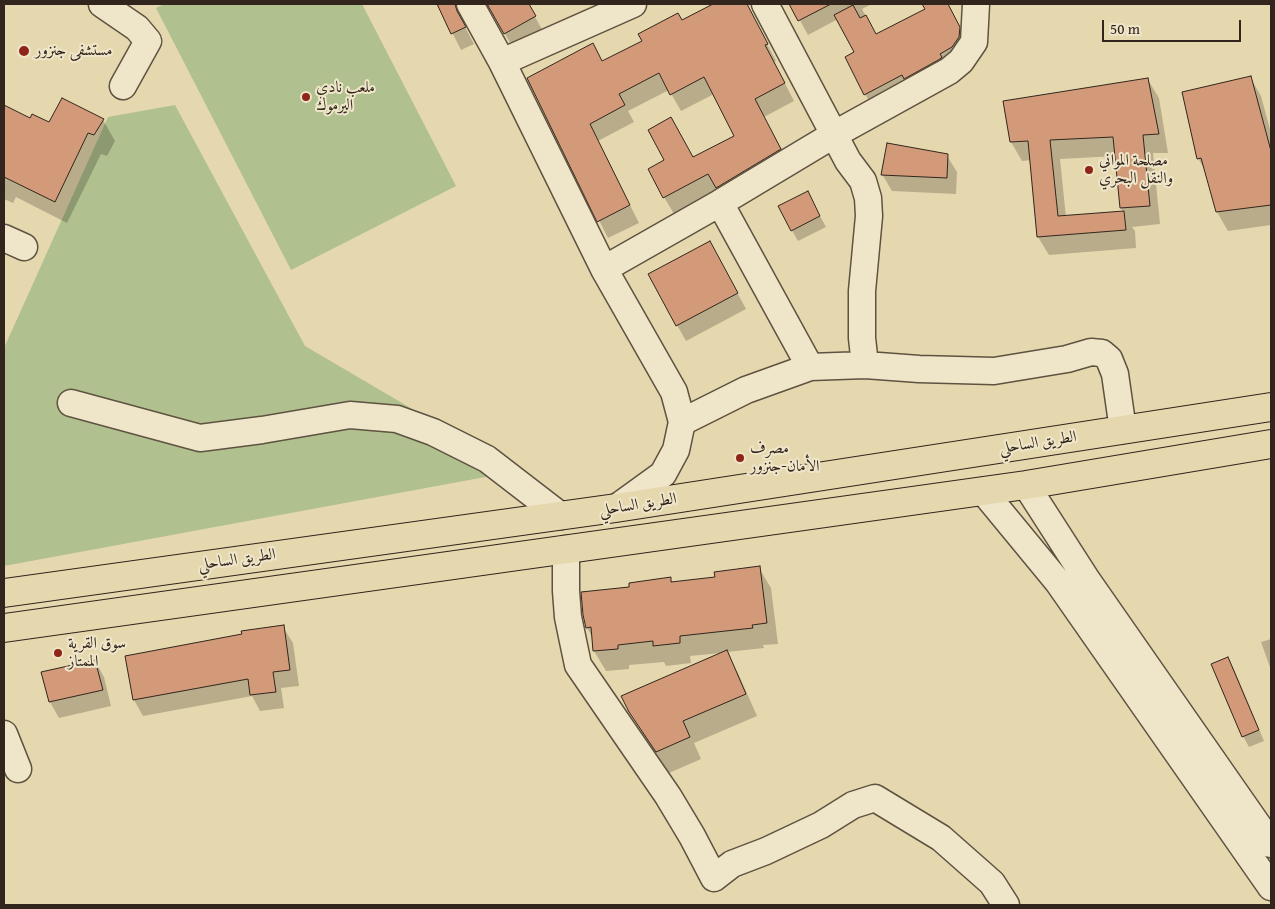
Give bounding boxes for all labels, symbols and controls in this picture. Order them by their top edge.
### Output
scale bar [1105,10,1244,42]
text: 50 m [1110,18,1140,39]
place label: مستشفى جنزور [35,41,113,61]
marker: مستشفى جنزور [17,44,31,58]
place label: ملعب نادي اليرموك [316,78,375,116]
marker: ملعب نادي اليرموك [300,91,312,103]
place label: مصلحة المواني والنقل البحري [1099,151,1173,189]
marker: مصلحة المواني والنقل البحري [1083,164,1095,176]
street label: الطريق الساحلي [998,427,1078,459]
place label: مصرف الأمان-جنزور [750,439,820,477]
marker: مصرف الأمان-جنزور [734,452,746,464]
street label: الطريق الساحلي [598,489,678,521]
street label: الطريق الساحلي [197,545,277,575]
place label: سوق القرية الممتاز [68,634,126,672]
marker: سوق القرية الممتاز [52,647,64,659]

